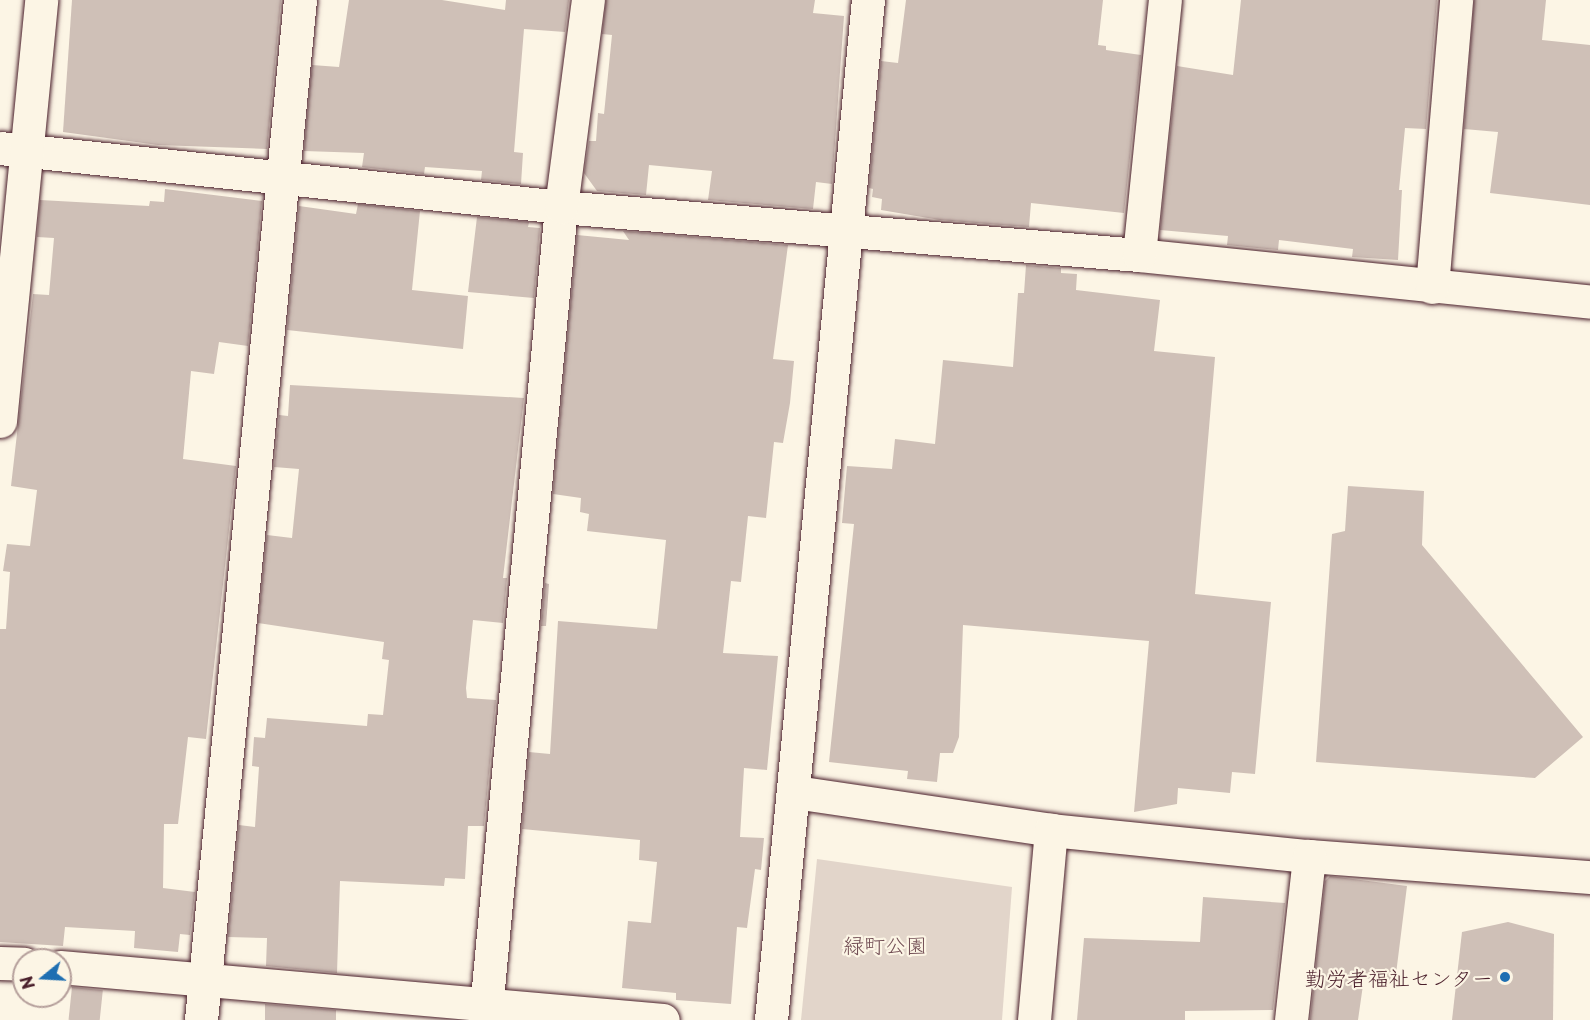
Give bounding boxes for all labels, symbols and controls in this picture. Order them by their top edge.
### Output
park label: 緑町公園 [843,931,927,957]
north arrow [12,948,72,1008]
place label: 勤労者福祉センター [1304,964,1493,990]
marker: 勤労者福祉センター [1498,970,1512,984]
text: N [13,973,40,993]

